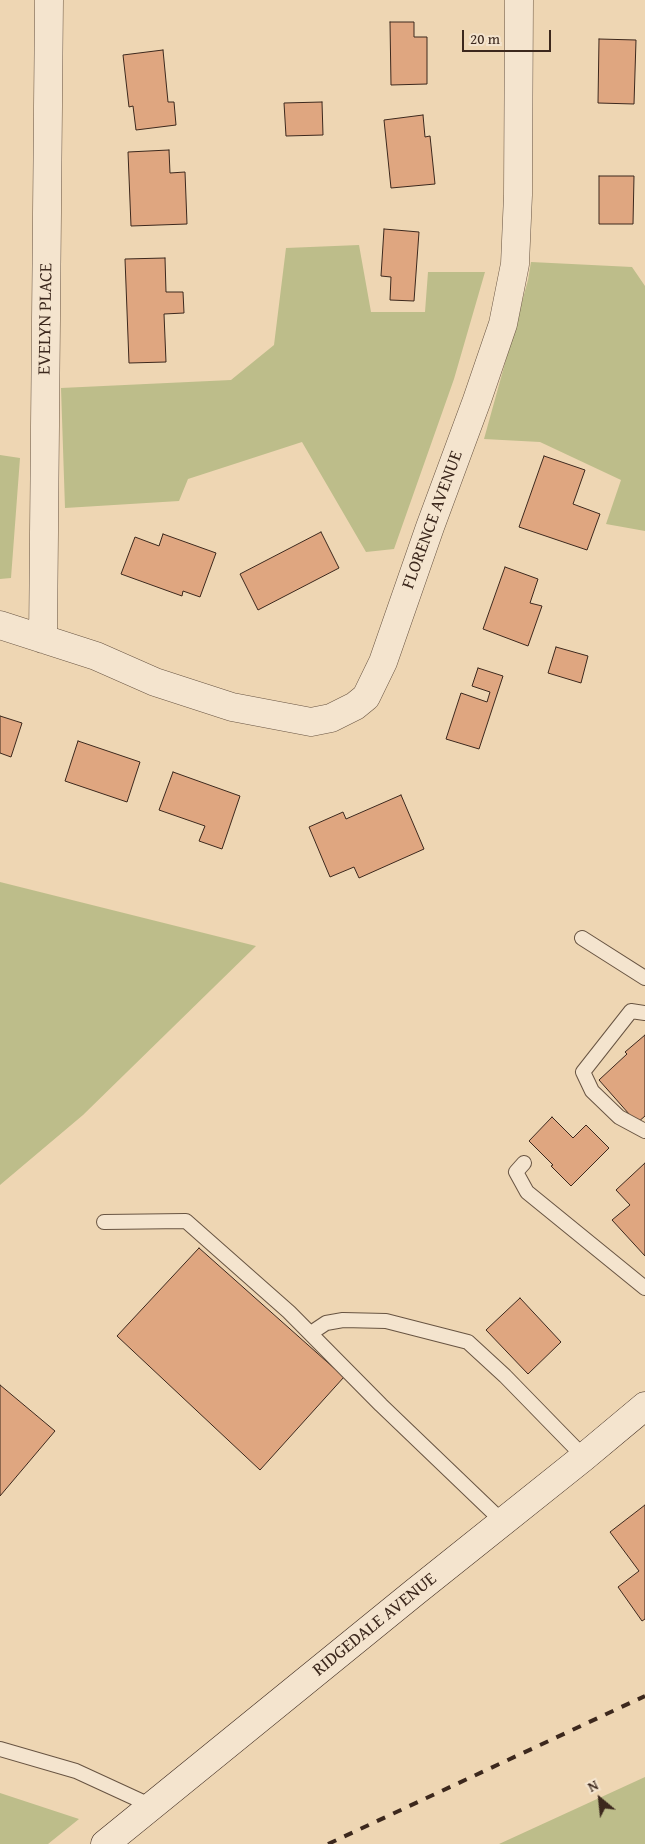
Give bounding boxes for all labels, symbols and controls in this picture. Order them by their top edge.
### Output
scale bar [465,20,554,52]
text: 20 m [470,28,500,49]
street label: EVELYN PLACE [34,263,58,375]
street label: FLORENCE AVENUE [398,448,468,592]
street label: RIDGEDALE AVENUE [309,1569,441,1681]
north arrow [575,1774,625,1824]
text: N [584,1775,602,1797]

